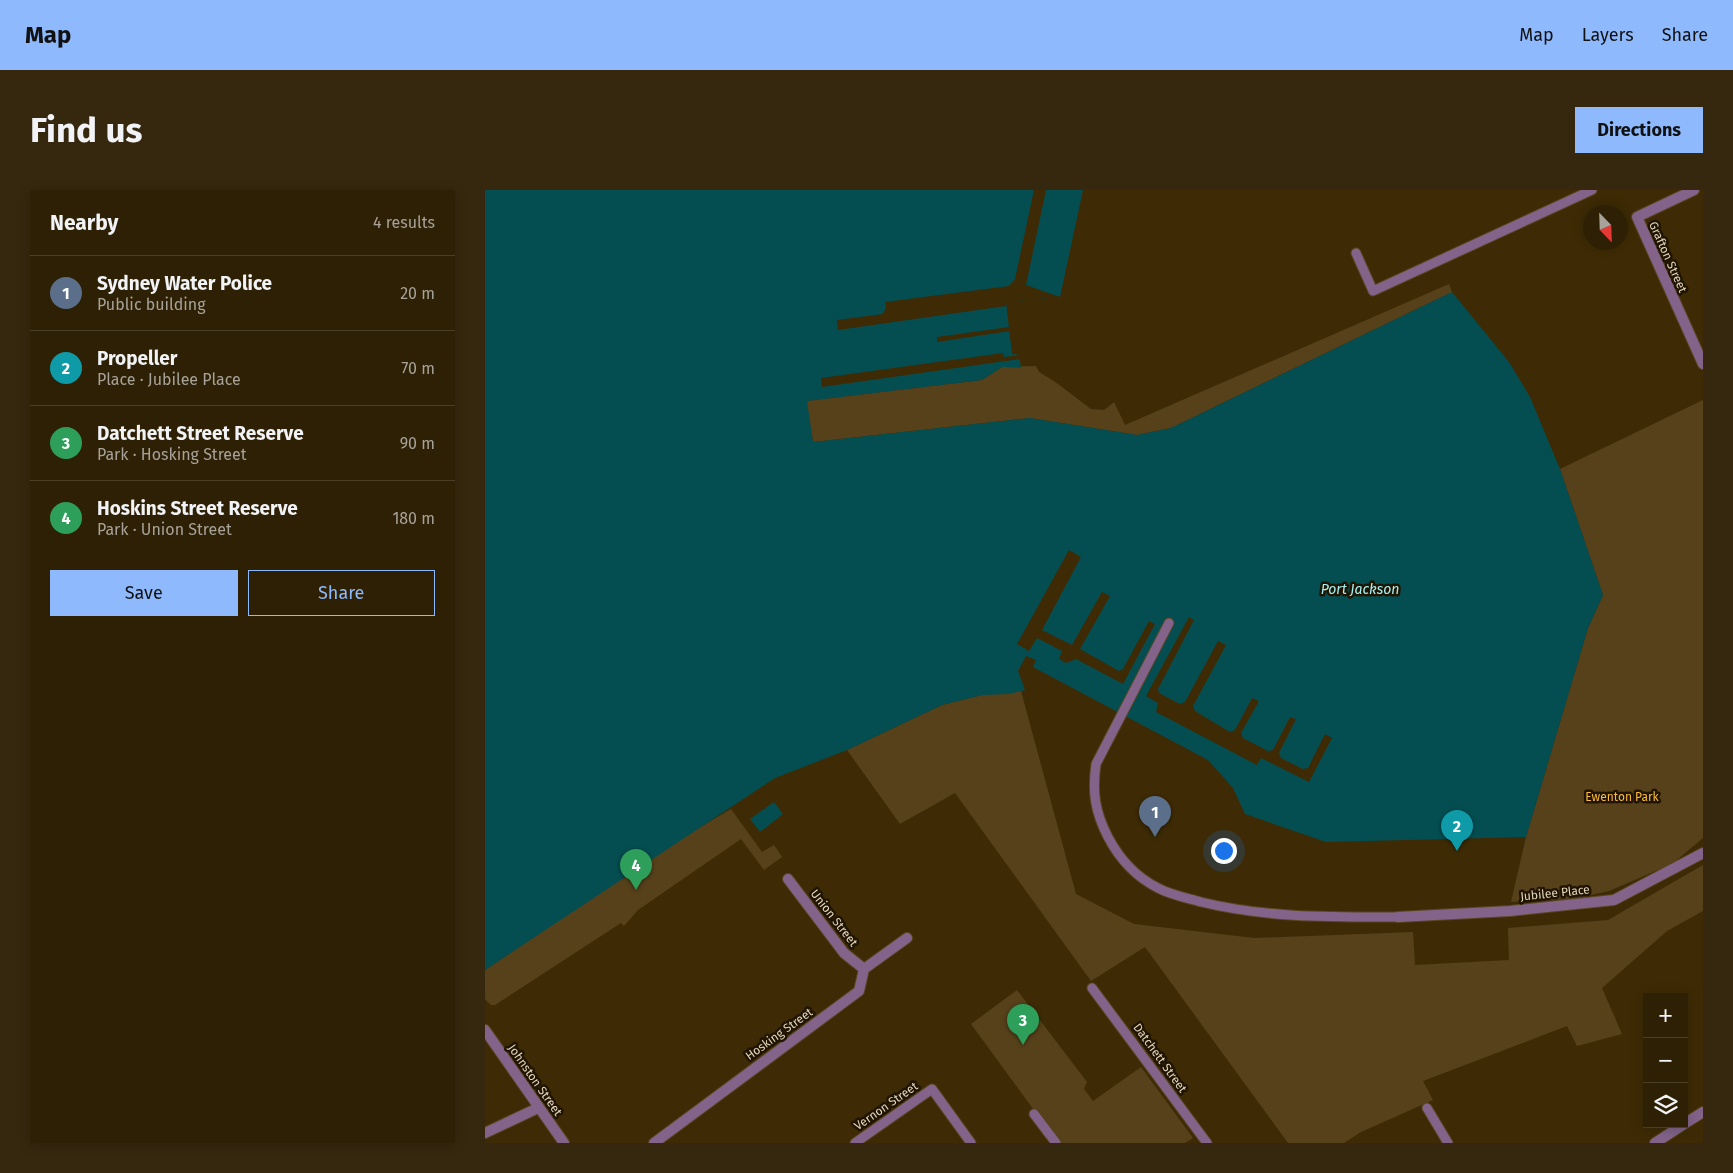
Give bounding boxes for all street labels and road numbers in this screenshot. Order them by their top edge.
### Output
street label: Grafton Street [1646,219,1690,295]
street label: Jubilee Place [1520,882,1590,904]
street label: Union Street [808,887,861,950]
street label: Hosking Street [743,1005,816,1063]
street label: Datchett Street [1130,1021,1190,1096]
street label: Johnston Street [505,1041,565,1119]
street label: Vernon Street [852,1079,921,1133]

